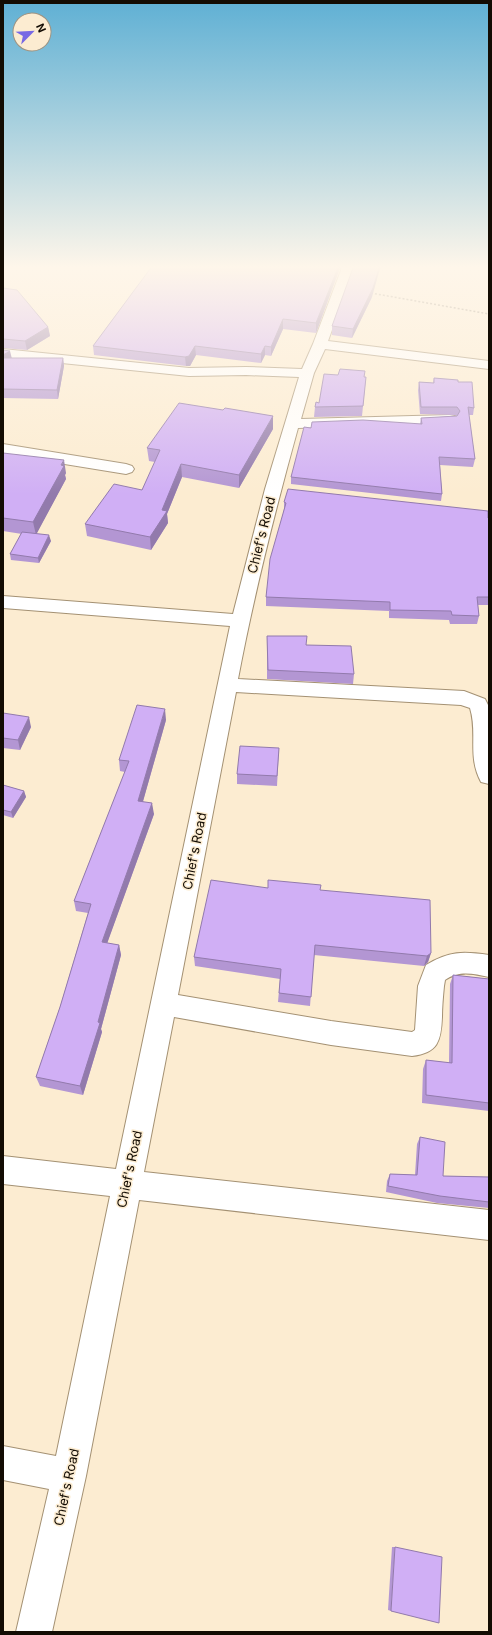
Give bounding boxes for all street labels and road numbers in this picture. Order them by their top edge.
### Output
street label: Chief's Road [244,495,278,575]
street label: Chief's Road [179,811,209,891]
street label: Chief's Road [113,1129,145,1209]
street label: Chief's Road [50,1447,82,1527]

